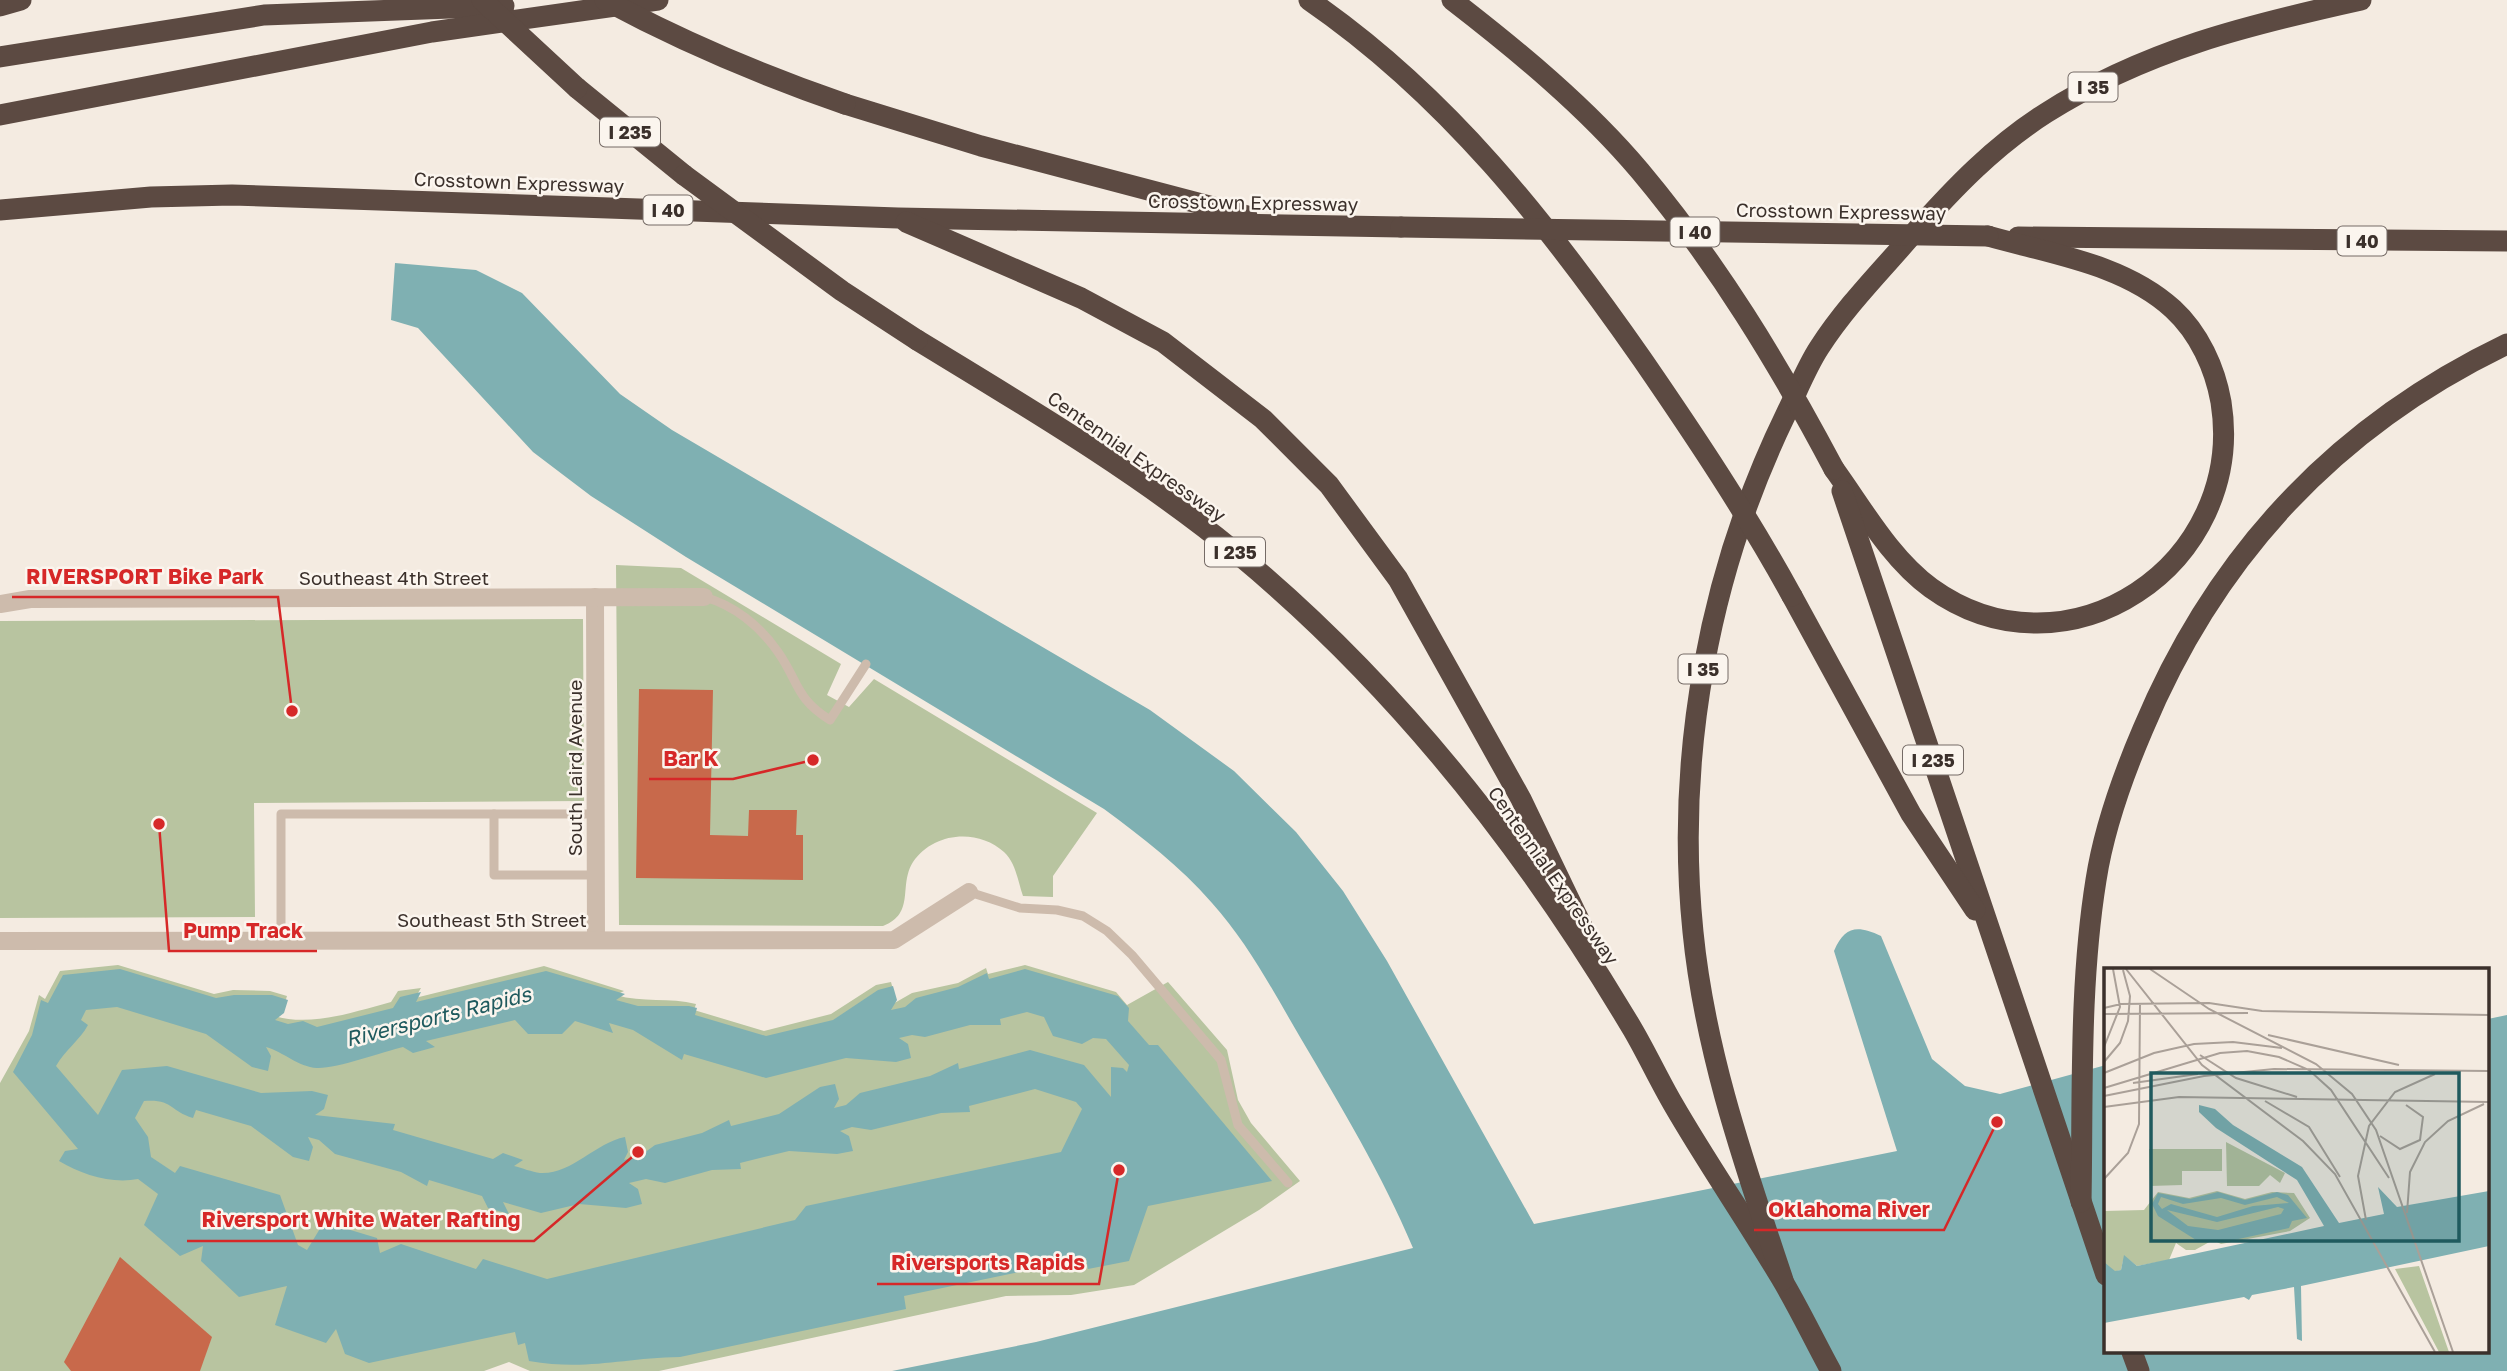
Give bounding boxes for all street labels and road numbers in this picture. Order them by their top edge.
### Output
road number: I 35 [2068,72,2118,102]
road number: I 235 [600,118,660,146]
street label: Crosstown Expressway [413,167,625,197]
street label: Crosstown Expressway [1148,189,1359,215]
road number: I 40 [644,196,692,224]
street label: Crosstown Expressway [1736,198,1947,224]
road number: I 40 [1670,218,1720,246]
road number: I 40 [2338,227,2386,256]
street label: Centennial Expressway [1043,386,1231,526]
road number: I 235 [1205,538,1265,566]
street label: Southeast 4th Street [299,566,489,589]
road number: I 35 [1678,654,1728,684]
street label: South Laird Avenue [563,680,586,856]
road number: I 235 [1903,746,1963,774]
street label: Centennial Expressway [1484,781,1624,969]
street label: Southeast 5th Street [397,908,587,931]

